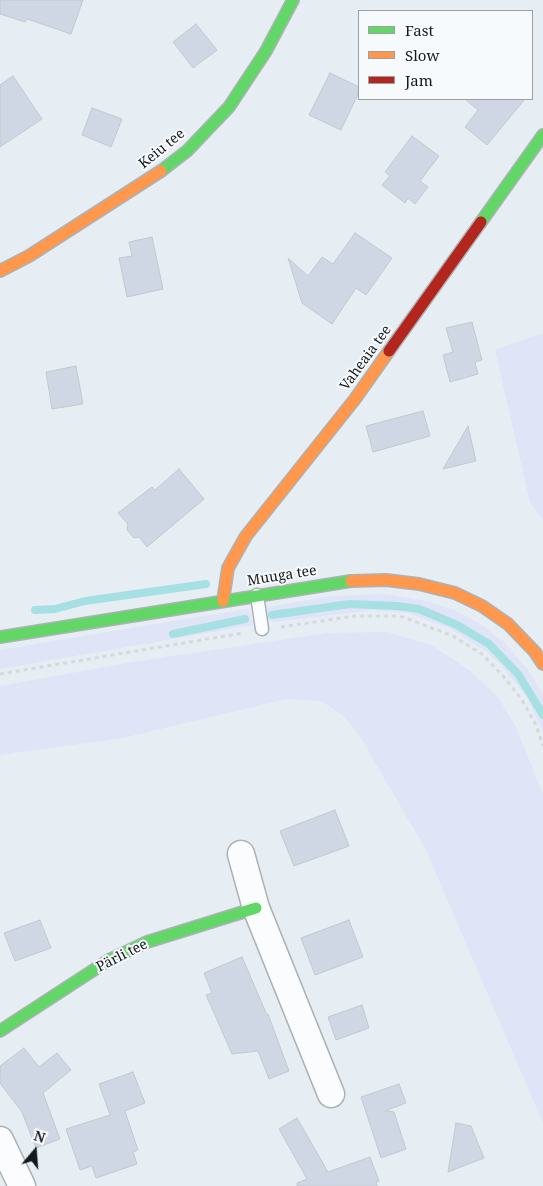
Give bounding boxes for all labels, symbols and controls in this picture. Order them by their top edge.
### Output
legend [358,10,533,100]
text: Fast [405,20,434,40]
text: Slow [405,45,439,65]
text: Jam [405,70,433,90]
street label: Keiu tee [136,126,188,172]
street label: Vaheaia tee [337,322,395,394]
street label: Muuga tee [246,562,318,590]
street label: Pärli tee [94,936,150,976]
north arrow [10,1126,60,1176]
text: N [32,1126,48,1147]

